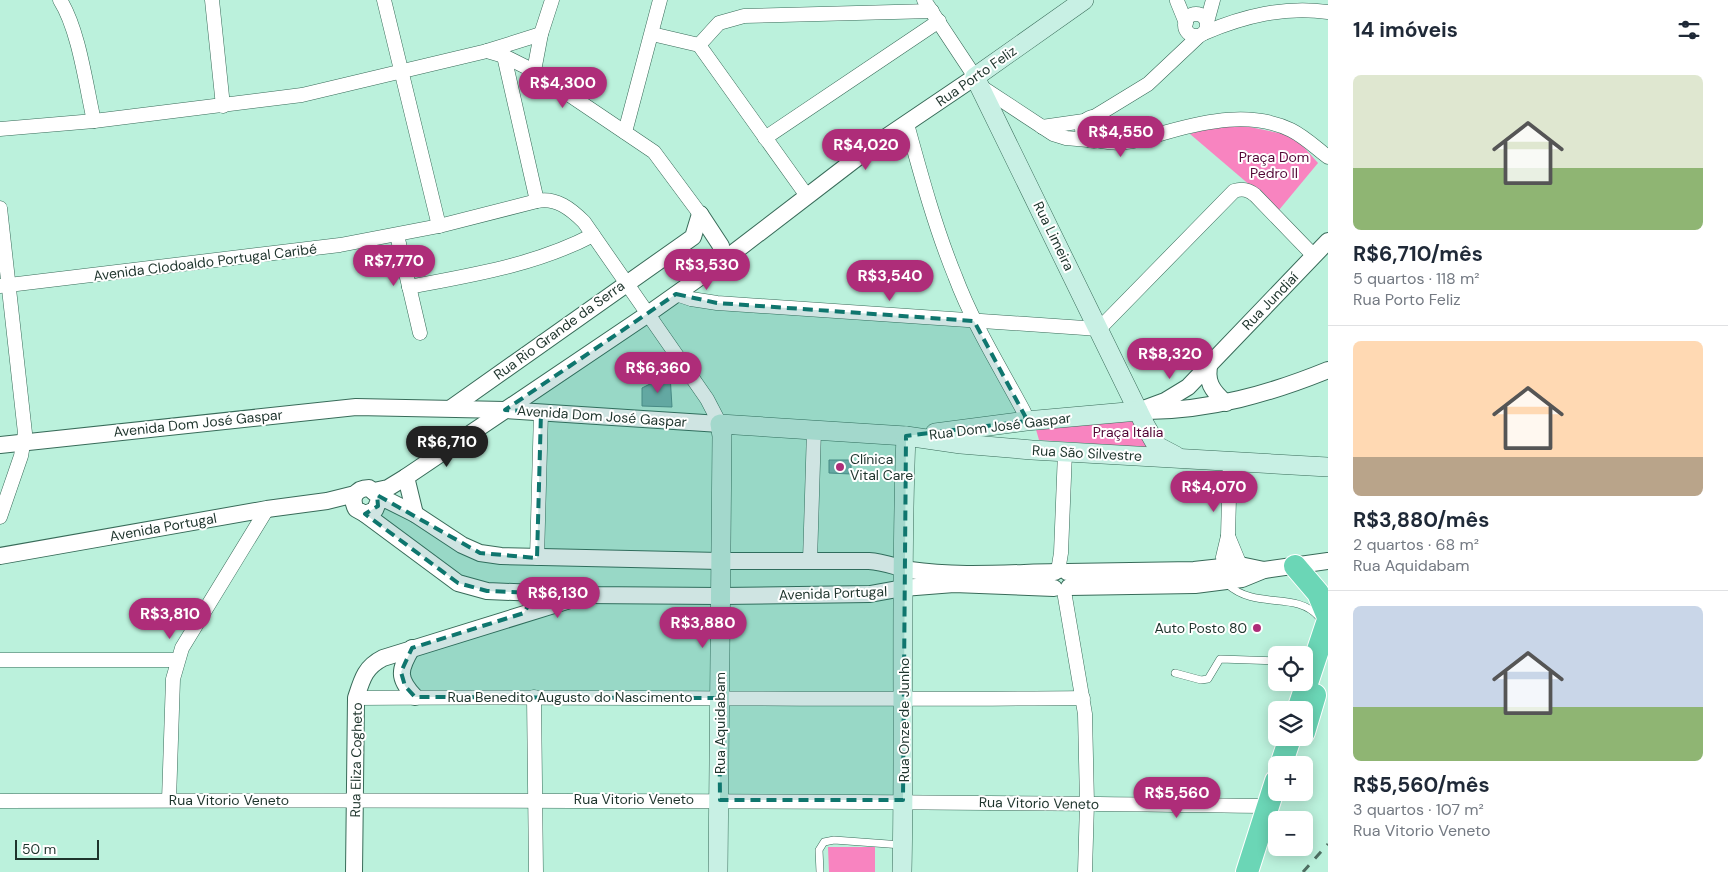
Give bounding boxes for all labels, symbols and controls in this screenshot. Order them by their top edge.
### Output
text: 14 imóveis [1353,16,1458,44]
icon: filters [1675,16,1703,44]
street label: Rua Porto Feliz [932,42,1020,110]
pin: R$4,300 [517,66,609,109]
text: R$4,300 [530,72,596,93]
icon: home [1483,108,1573,198]
pin: R$4,550 [1075,116,1167,158]
text: R$4,550 [1088,121,1154,142]
pin: R$4,020 [820,128,912,171]
text: R$4,020 [833,134,899,155]
park label: Praça Dom Pedro II [1239,148,1309,182]
street label: Rua Limeira [1029,198,1079,274]
street label: Avenida Clodoaldo Portugal Caribé [92,239,318,285]
text: R$6,710/mês [1353,240,1483,268]
pin: R$7,770 [348,244,440,287]
pin: R$3,530 [661,248,753,291]
text: R$7,770 [364,250,424,271]
text: R$3,530 [675,254,739,275]
pin: R$3,540 [844,260,936,302]
text: R$3,540 [858,265,922,286]
street label: Rua Jundiaí [1238,268,1303,334]
text: 5 quartos · 118 m² [1353,268,1480,289]
street label: Rua Rio Grande da Serra [490,276,628,384]
text: Rua Porto Feliz [1353,289,1461,310]
pin: R$8,320 [1124,338,1216,380]
text: R$8,320 [1138,343,1202,364]
pin: R$6,360 [612,352,704,394]
text: R$6,360 [626,357,690,378]
icon: home [1483,373,1573,463]
street label: Avenida Dom José Gaspar [517,401,687,431]
street label: Avenida Dom José Gaspar [113,405,283,441]
street label: Rua Dom José Gaspar [928,408,1072,444]
park label: Praça Itália [1093,423,1163,441]
pin: R$6,710 [401,426,493,468]
text: R$6,710 [417,431,477,452]
street label: Rua São Silvestre [1032,441,1142,465]
place label: Clínica Vital Care [850,450,913,484]
marker: Clínica Vital Care [834,461,846,473]
pin: R$4,070 [1168,470,1260,513]
text: R$4,070 [1181,476,1247,497]
text: R$3,880/mês [1353,506,1489,534]
street label: Avenida Portugal [108,509,218,545]
text: 2 quartos · 68 m² [1353,534,1479,555]
text: Rua Aquidabam [1353,555,1470,576]
pin: R$6,130 [512,576,604,619]
text: R$6,130 [528,582,588,603]
street label: Avenida Portugal [779,582,887,604]
pin: R$3,810 [124,598,216,640]
text: R$3,810 [140,603,200,624]
pin: R$3,880 [657,606,749,649]
text: R$3,880 [671,612,735,633]
place label: Auto Posto 80 [1154,619,1247,637]
marker: Auto Posto 80 [1251,622,1263,634]
icon: home [1483,638,1573,728]
map controls [1268,646,1313,856]
button: locate [1268,646,1313,691]
street label: Rua Onze de Junho [895,658,913,782]
street label: Rua Aquidabam [711,672,729,774]
street label: Rua Benedito Augusto do Nascimento [447,688,693,706]
button: layers [1268,701,1313,746]
street label: Rua Eliza Cogheto [346,702,366,818]
button: + [1268,756,1313,801]
text: R$5,560/mês [1353,771,1490,799]
pin: R$5,560 [1131,776,1223,819]
text: R$5,560 [1144,782,1210,803]
street label: Rua Vitorio Veneto [574,790,694,808]
street label: Rua Vitorio Veneto [169,791,289,809]
street label: Rua Vitorio Veneto [979,793,1099,813]
text: 3 quartos · 107 m² [1353,799,1484,820]
button: − [1268,811,1313,856]
text: Rua Vitorio Veneto [1353,820,1491,841]
scale bar [15,837,99,860]
text: 50 m [22,840,56,858]

